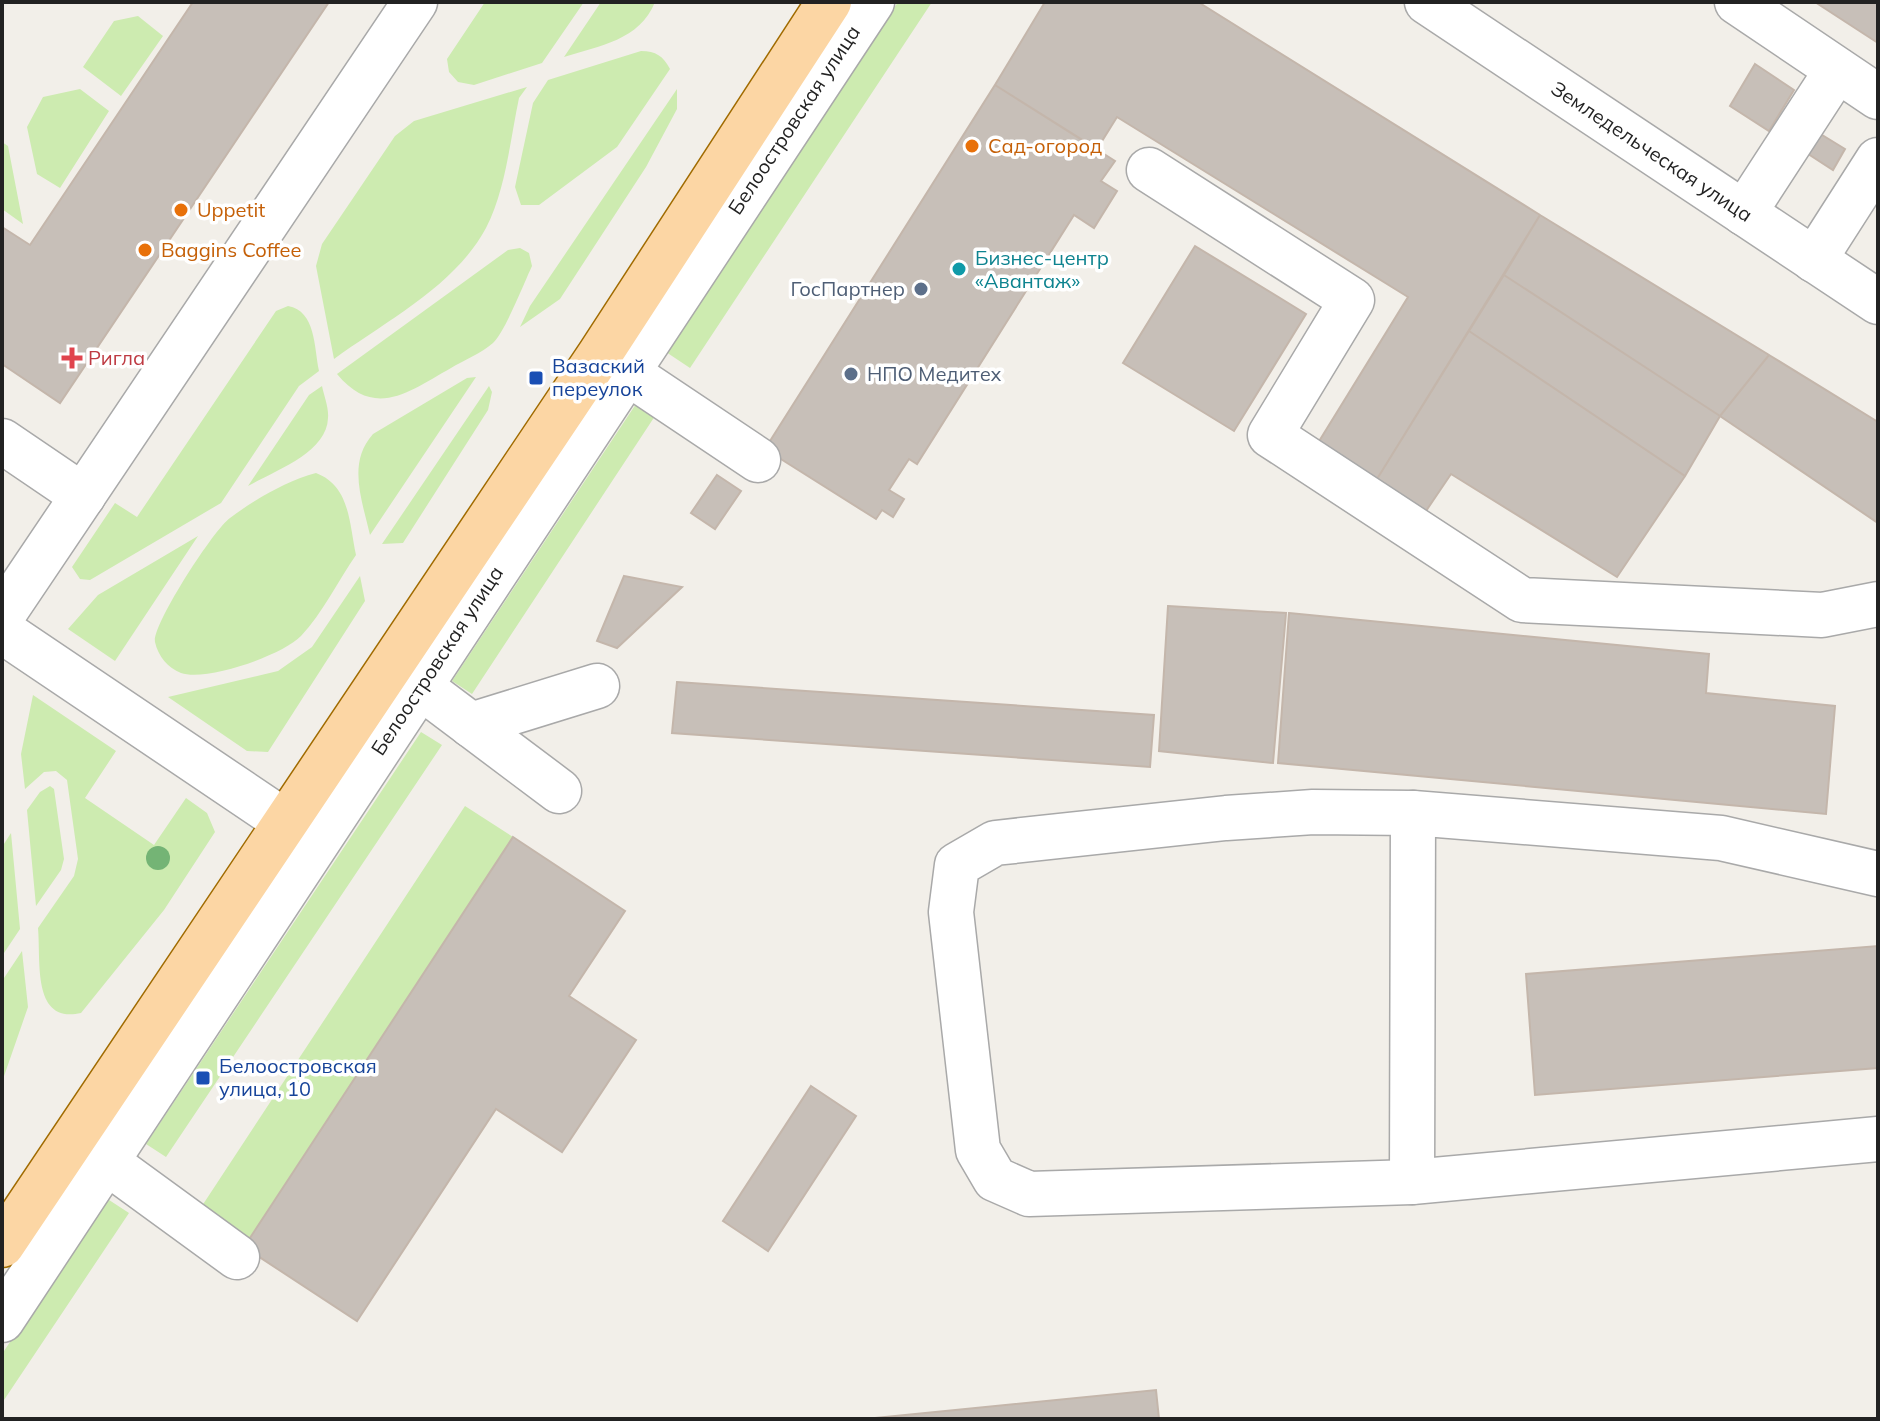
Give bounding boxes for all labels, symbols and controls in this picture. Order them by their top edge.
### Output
street label: Белоостровская улица [722,20,865,219]
street label: Земледельческая улица [1547,75,1757,227]
place label: Сад-огород [988,133,1102,158]
marker: Сад-огород [963,137,981,155]
place label: Uppetit [197,197,265,222]
marker: Uppetit [172,201,190,219]
place label: Baggins Coffee [161,237,301,262]
marker: Baggins Coffee [136,241,154,259]
place label: Бизнес-центр «Авантаж» [975,245,1109,293]
marker: Бизнес-центр «Авантаж» [950,260,968,278]
place label: ГосПартнер [791,276,905,301]
marker: ГосПартнер [912,280,930,298]
place label: Ригла [88,345,145,370]
marker: Ригла [63,349,81,367]
place label: Вазаский переулок [552,353,645,401]
place label: НПО Медитех [867,361,1002,386]
marker: НПО Медитех [842,365,860,383]
marker: Вазаский переулок [527,369,545,387]
street label: Белоостровская улица [365,561,508,760]
place label: Белоостровская улица, 10 [219,1053,377,1101]
marker: Белоостровская улица, 10 [194,1069,212,1087]

